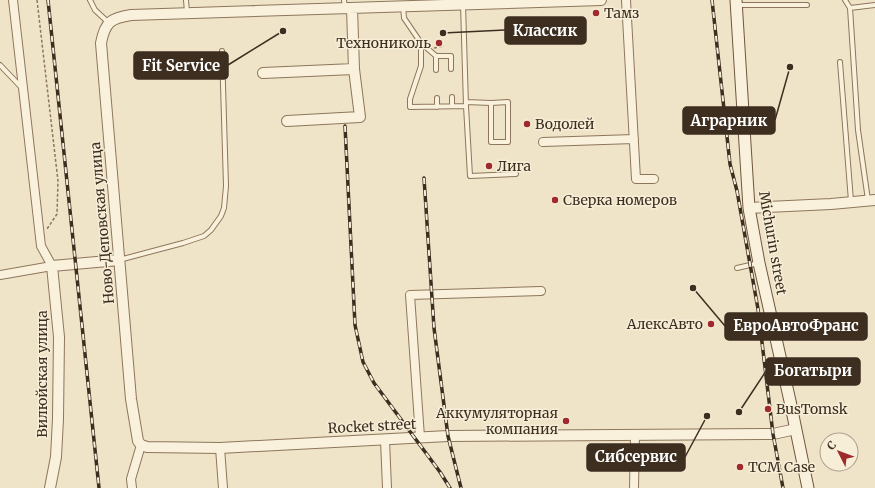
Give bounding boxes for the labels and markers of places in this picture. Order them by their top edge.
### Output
place label: Тамз [604,4,639,22]
marker: Тамз [591,8,601,18]
callout: Классик [505,17,586,44]
place label: Технониколь [336,34,431,52]
marker: Технониколь [434,38,444,48]
callout: Fit Service [134,52,228,79]
callout: Аграрник [683,107,775,134]
place label: Водолей [535,115,595,133]
marker: Водолей [522,119,532,129]
place label: Лига [497,157,532,175]
marker: Лига [484,161,494,171]
place label: Сверка номеров [563,191,677,209]
marker: Сверка номеров [550,195,560,205]
callout: ЕвроАвтоФранс [725,313,867,340]
place label: АлексАвто [626,315,703,333]
marker: АлексАвто [706,319,716,329]
callout: Богатыри [766,358,860,385]
place label: BusTomsk [776,400,848,418]
place label: Аккумуляторная компания [435,404,558,438]
marker: BusTomsk [763,404,773,414]
marker: Аккумуляторная компания [561,416,571,426]
callout: Сибсервис [587,444,685,471]
place label: ТСМ Case [748,458,815,476]
marker: ТСМ Case [735,462,745,472]

